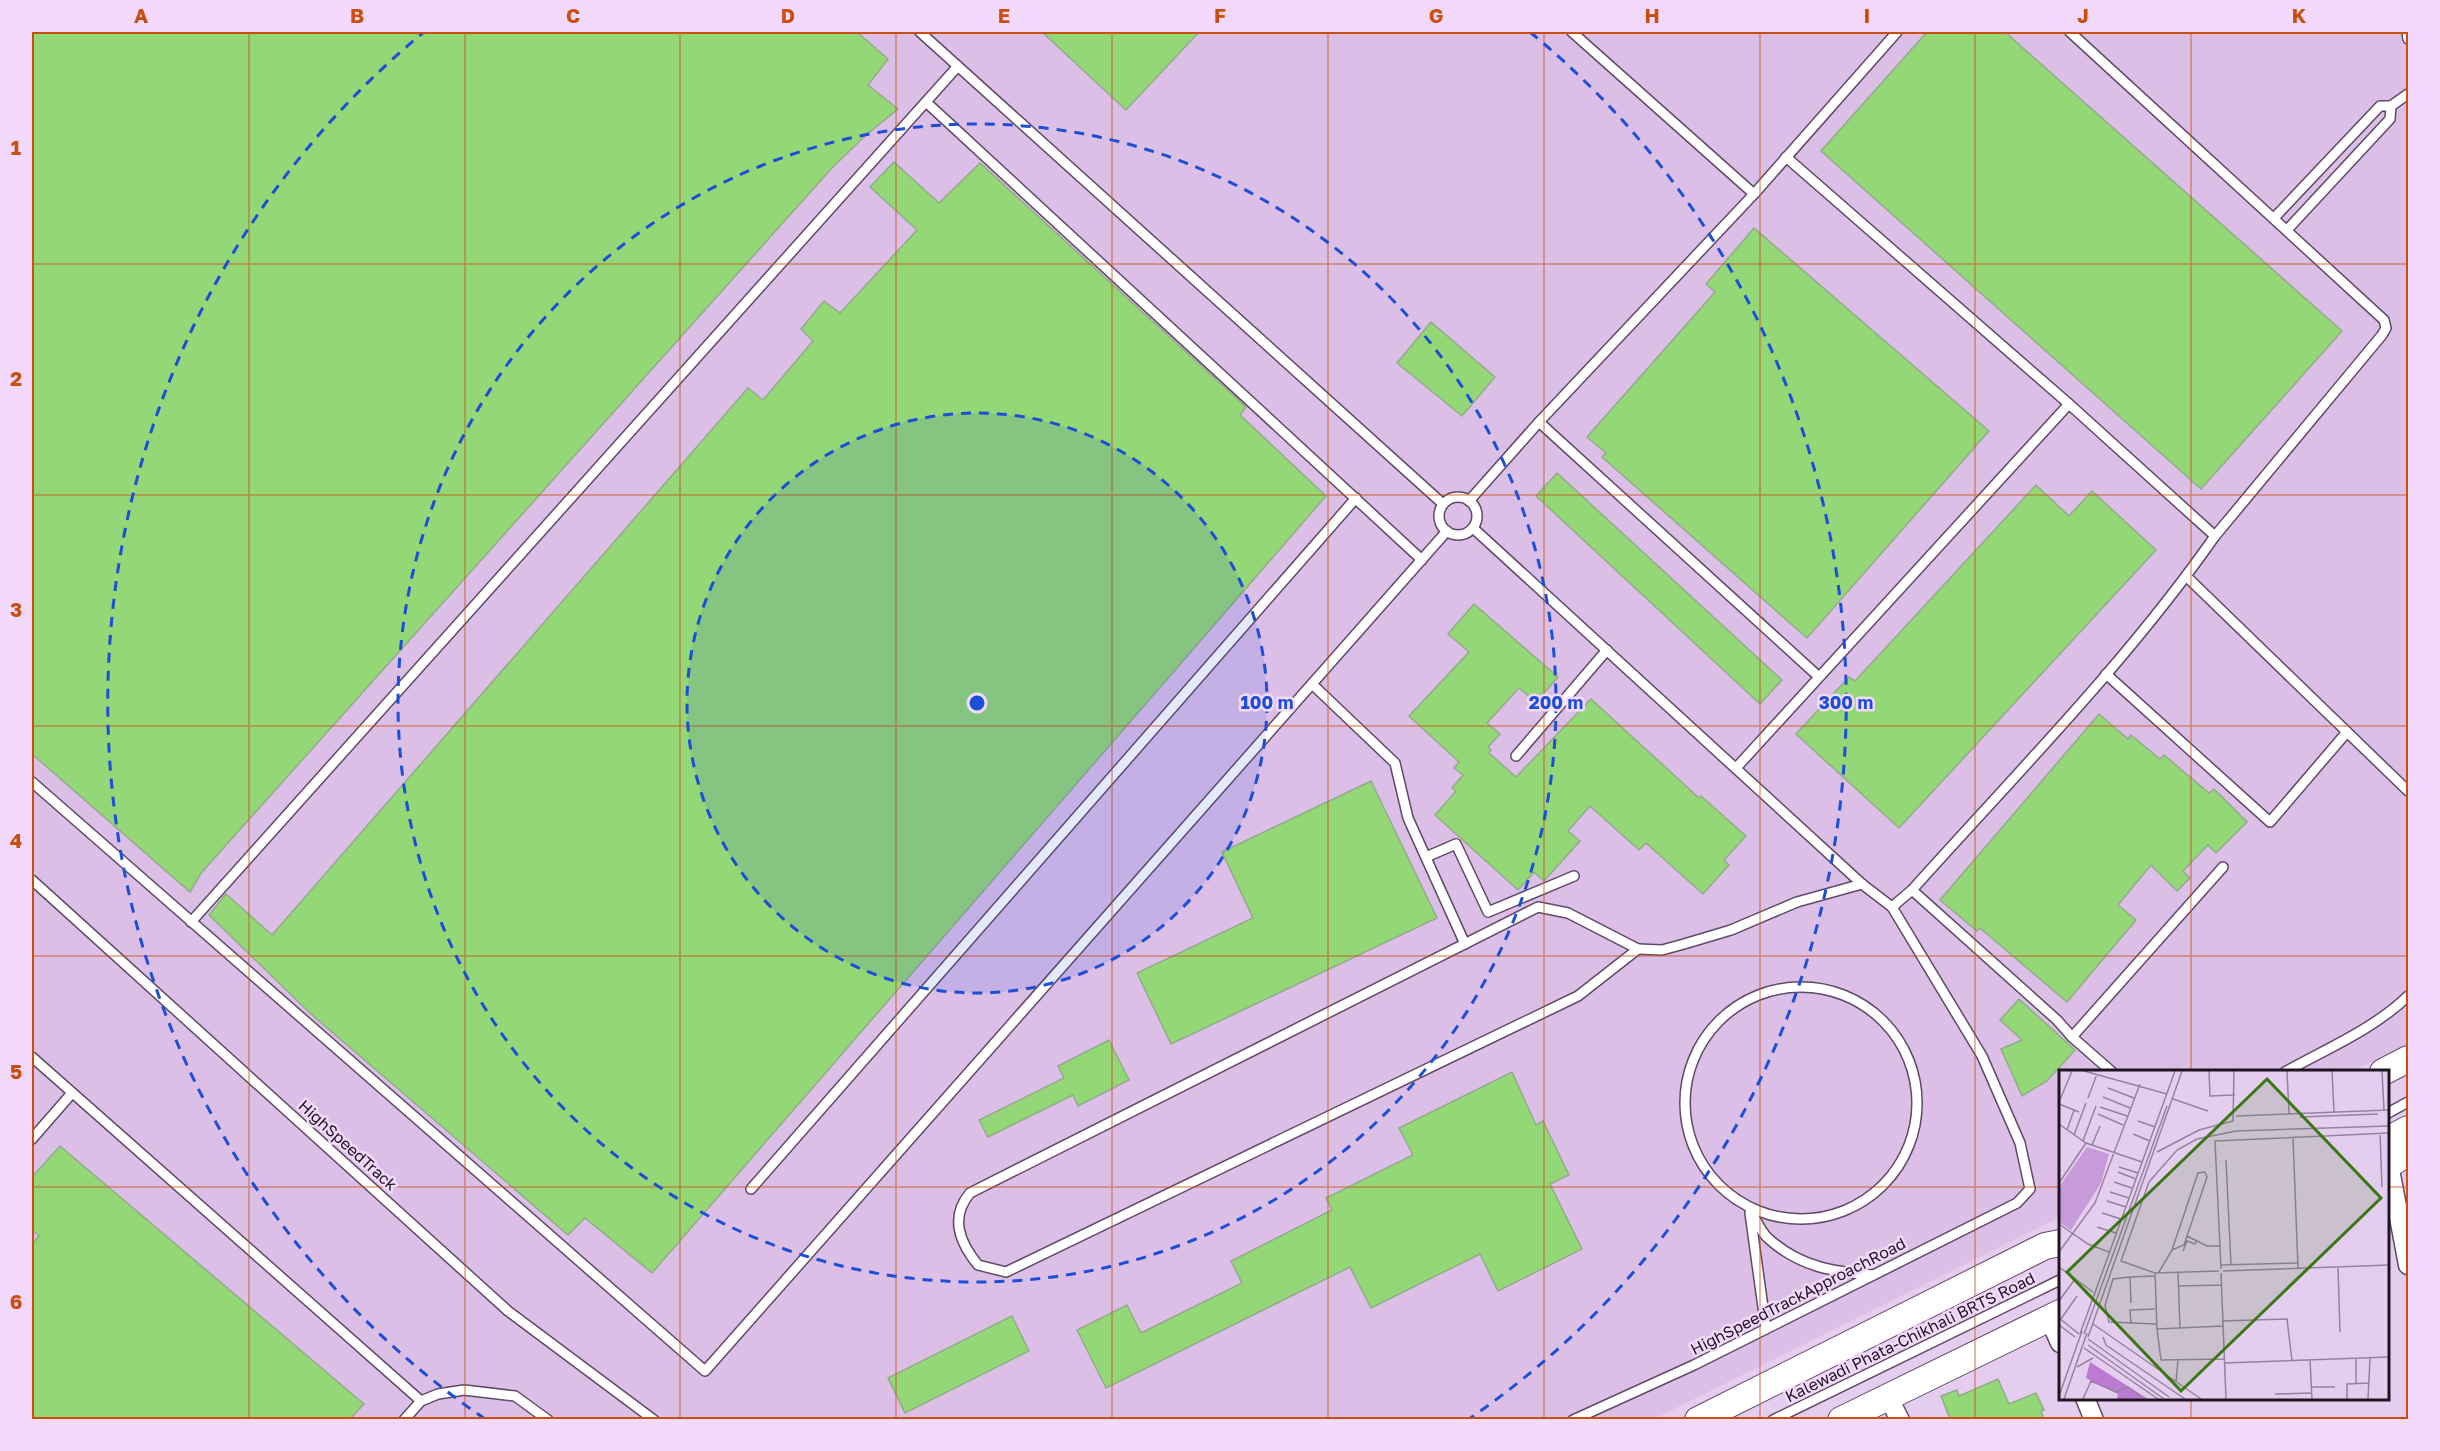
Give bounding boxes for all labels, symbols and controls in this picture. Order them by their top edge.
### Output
text: A [134,3,148,27]
text: B [350,3,364,27]
text: C [566,3,580,27]
text: D [781,3,795,27]
text: E [998,3,1010,27]
text: F [1214,3,1226,27]
text: G [1429,3,1443,27]
text: H [1644,3,1660,27]
text: I [1864,3,1870,27]
text: J [2077,3,2089,27]
text: K [2292,3,2307,27]
text: 1 [11,135,21,159]
text: 2 [10,366,22,390]
text: 3 [10,597,22,621]
text: 100 m [1241,691,1293,713]
text: 200 m [1529,691,1583,713]
text: 300 m [1819,691,1873,713]
centre of rings [967,693,987,713]
text: 4 [10,828,22,852]
text: 5 [10,1059,22,1083]
inset map [2059,1070,2389,1400]
street label: HighSpeedTrack [295,1095,401,1195]
street label: HighSpeedTrackApproachRoad [1687,1233,1909,1359]
street label: Kalewadi Phata-Chikhali BRTS Road [1782,1268,2038,1406]
text: 6 [10,1289,22,1313]

